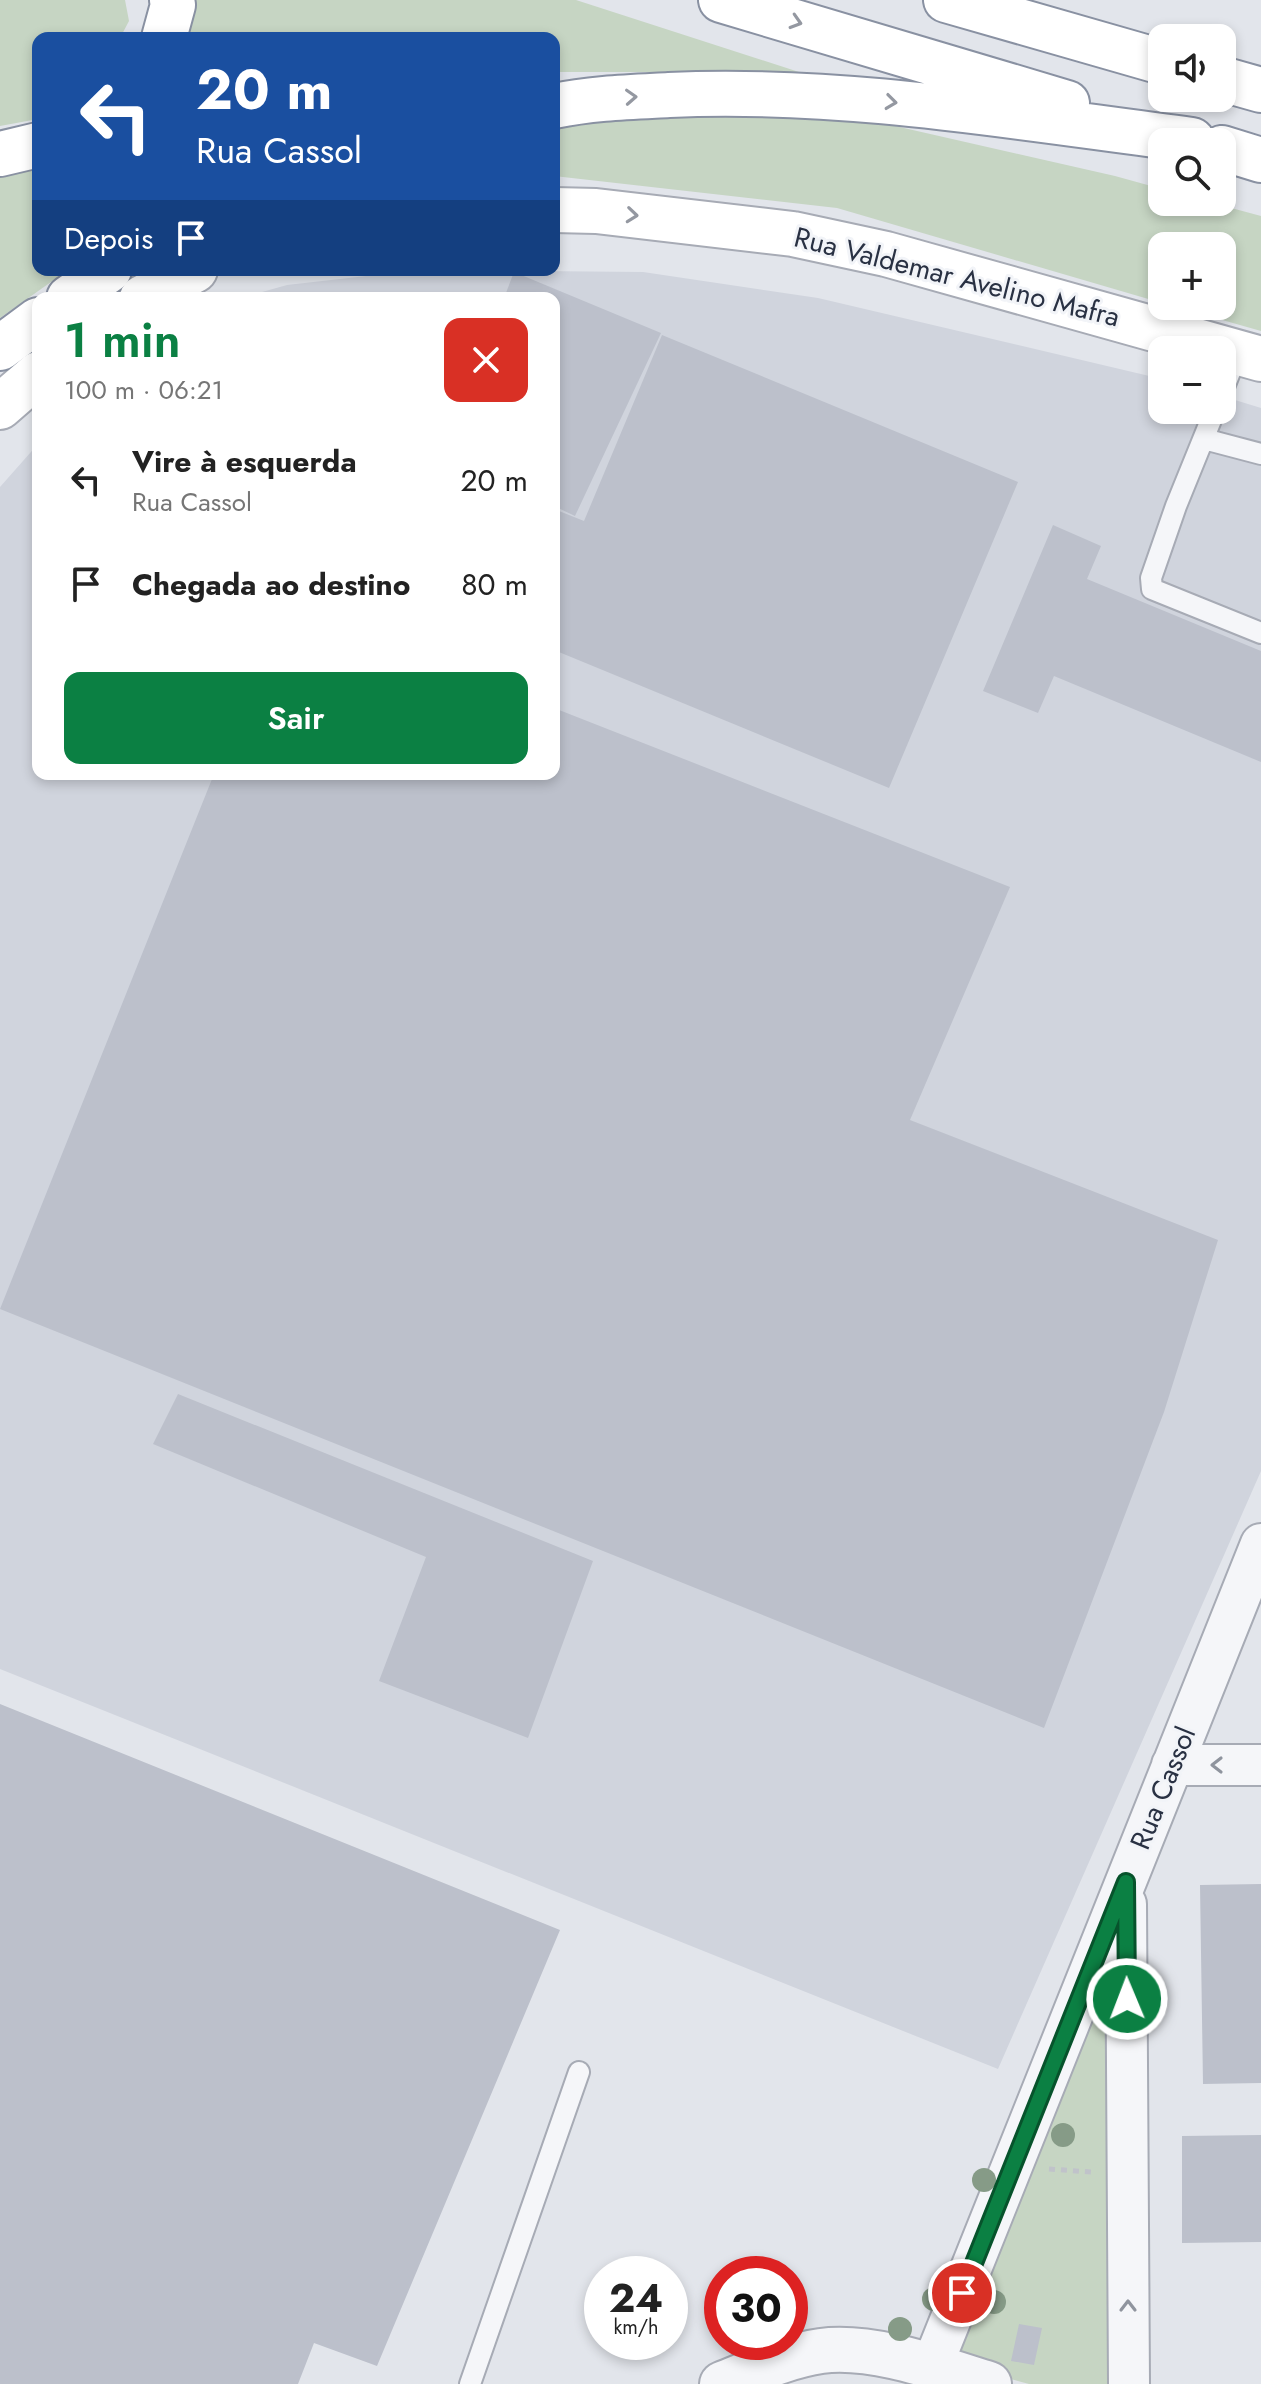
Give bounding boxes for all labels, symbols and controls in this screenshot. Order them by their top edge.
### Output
one-way arrow [788,13,802,29]
map controls [1148,24,1236,424]
button: sound [1148,24,1236,112]
text: 20 m [196,49,333,130]
icon: left [64,64,168,168]
one-way arrow [625,89,638,106]
one-way arrow [884,93,898,110]
text: Rua Cassol [196,124,362,176]
button: search [1148,128,1236,216]
one-way arrow [626,206,639,223]
icon: arrive [169,216,213,260]
text: Depois [64,217,153,260]
street label: Rua Valdemar Avelino Mafra [790,217,1124,337]
button: + [1148,232,1236,320]
text: 1 min [64,306,181,375]
button: close [444,318,528,402]
button: − [1148,336,1236,424]
text: 100 m · 06:21 [64,371,223,409]
text: Vire à esquerda [132,440,357,483]
icon: left [64,458,108,502]
text: 20 m [461,459,528,502]
text: Rua Cassol [132,483,252,521]
icon: arrive [64,562,108,606]
text: Chegada ao destino [132,563,410,606]
text: 80 m [461,563,528,606]
button: Sair [64,672,528,764]
street label: Rua Cassol [1120,1720,1206,1856]
one-way arrow [1210,1756,1223,1774]
position arrow [1085,1957,1169,2041]
speed limit sign: 30 [704,2256,808,2360]
pin [928,2259,996,2327]
text: 24 [609,2269,663,2327]
icon: arrive [940,2271,984,2315]
one-way arrow [1119,2299,1137,2312]
text: km/h [613,2313,659,2342]

